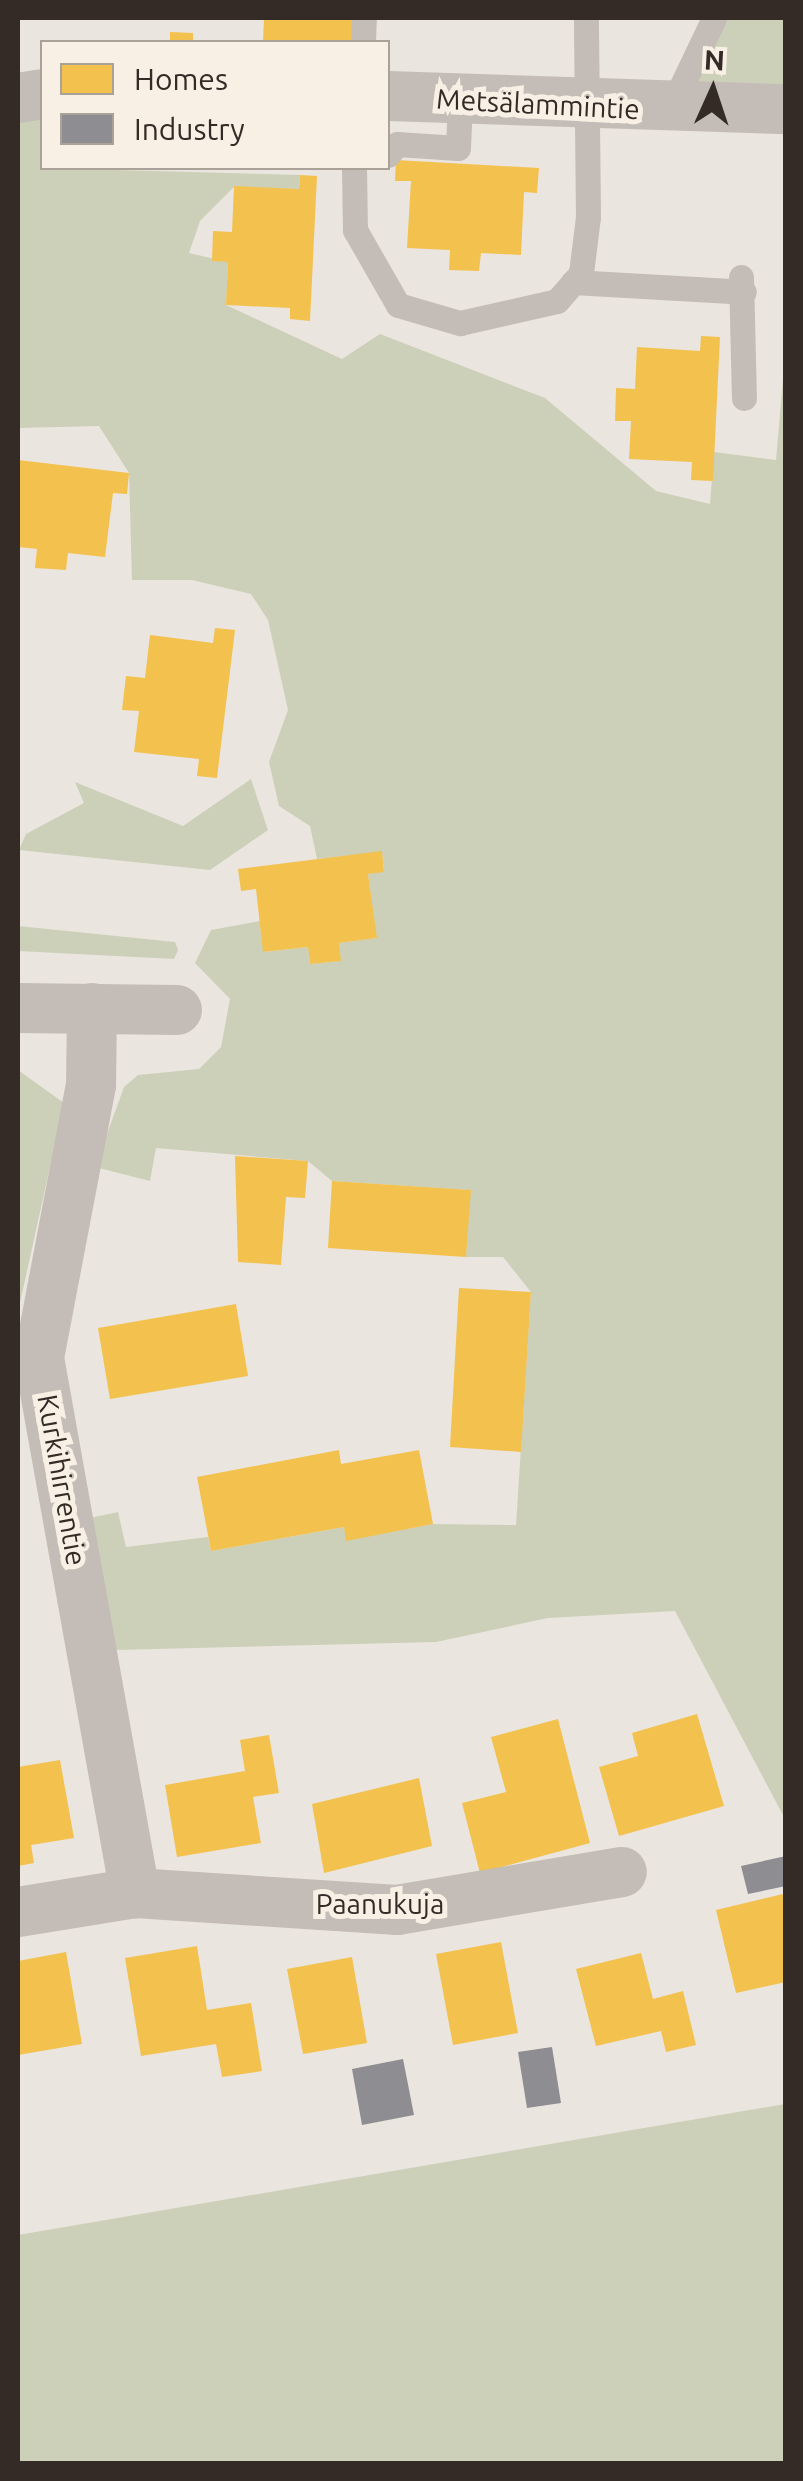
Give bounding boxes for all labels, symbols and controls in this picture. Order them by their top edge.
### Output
legend [40,40,390,170]
north arrow [663,40,763,140]
text: N [703,44,726,76]
text: Homes [134,62,228,96]
street label: Metsälammintie [436,82,640,126]
text: Industry [134,112,245,146]
street label: Kurkihirrentie [30,1392,94,1568]
street label: Paanukuja [316,1887,444,1921]

